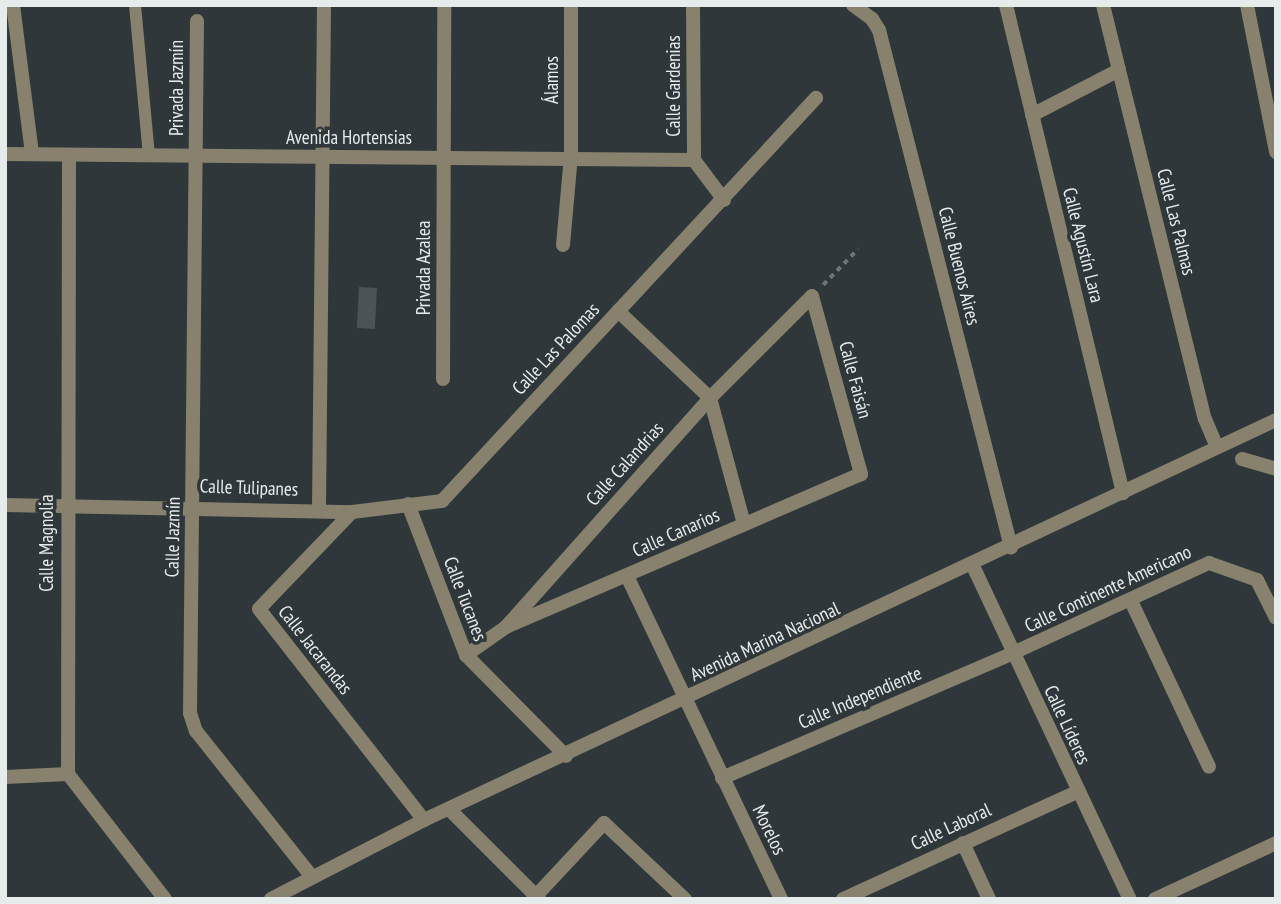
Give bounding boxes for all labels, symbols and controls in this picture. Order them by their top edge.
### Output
street label: Calle Gardenias [663,35,685,137]
street label: Privada Jazmín [166,40,188,136]
street label: Álamos [541,56,563,104]
street label: Avenida Hortensias [286,127,412,149]
street label: Calle Las Palmas [1152,166,1200,278]
street label: Calle Agustín Lara [1058,185,1108,305]
street label: Calle Buenos Aires [933,204,985,328]
street label: Privada Azalea [413,220,435,316]
street label: Calle Las Palomas [508,298,604,400]
street label: Calle Faisán [834,339,876,421]
street label: Calle Calandrias [581,417,669,511]
street label: Calle Tulipanes [199,475,299,501]
street label: Calle Magnolia [36,494,58,592]
street label: Calle Jazmín [161,496,185,578]
street label: Calle Canarios [629,504,723,562]
street label: Calle Continente Americano [1021,540,1195,638]
street label: Calle Tucanes [438,553,492,645]
street label: Avenida Marina Nacional [687,597,843,687]
street label: Calle Jacarandas [273,601,357,699]
street label: Calle Independiente [795,662,925,734]
street label: Calle Líderes [1039,682,1095,768]
street label: Calle Laboral [907,799,995,855]
street label: Morelos [747,801,791,859]

